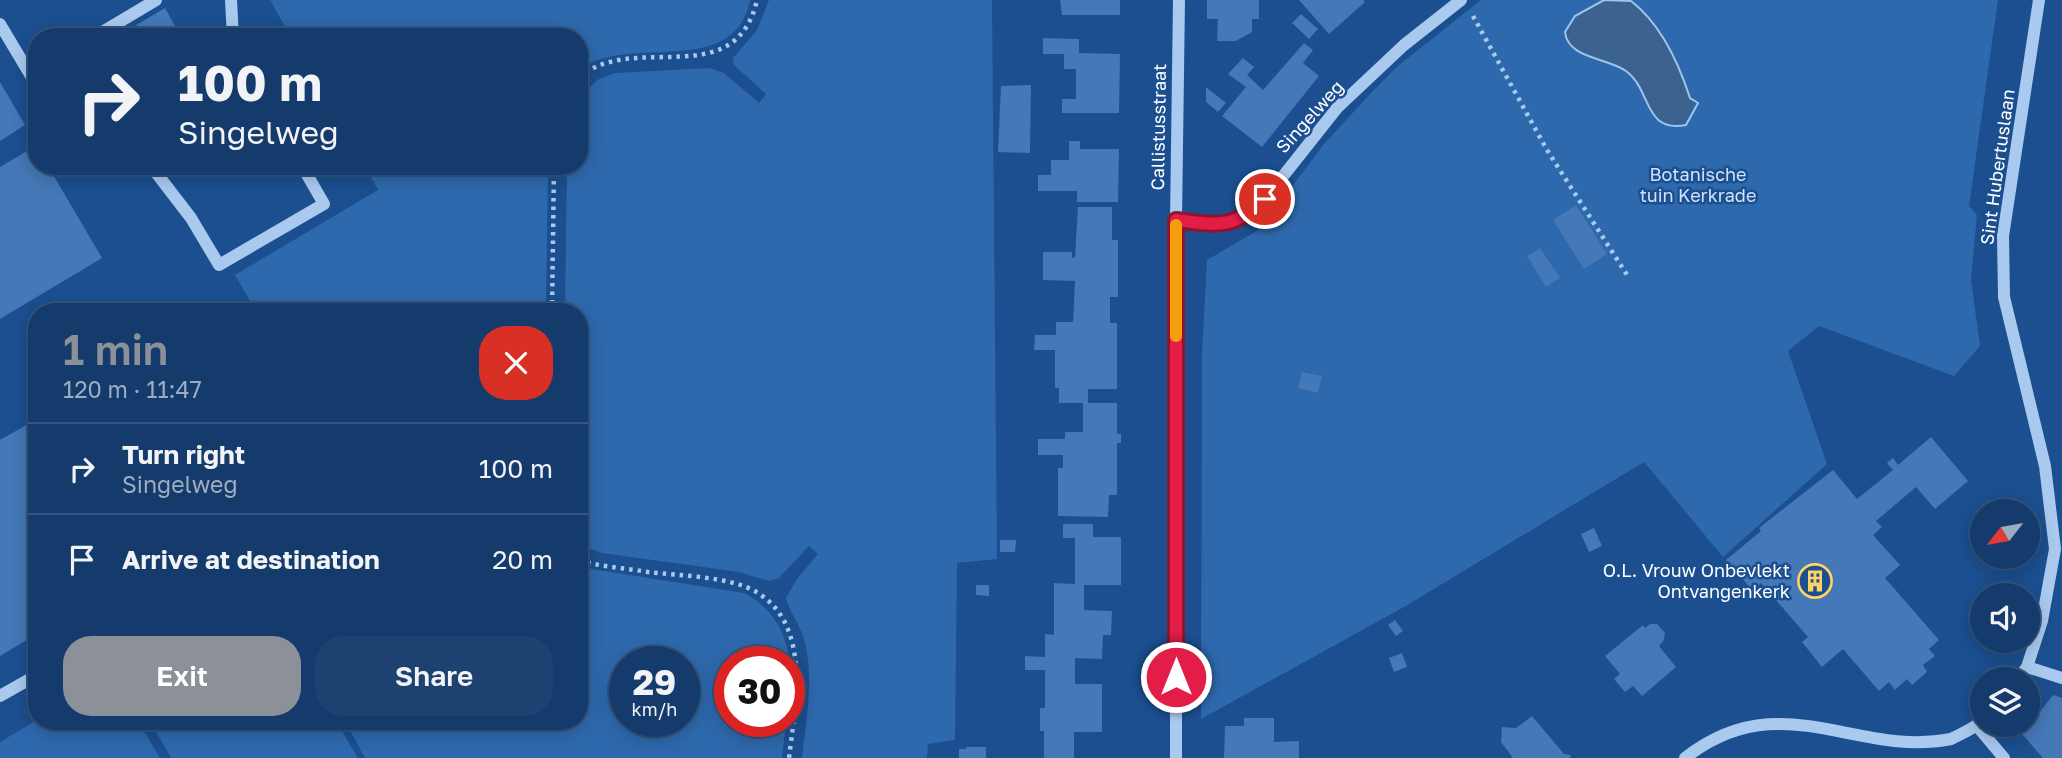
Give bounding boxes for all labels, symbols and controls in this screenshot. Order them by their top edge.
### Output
text: 100 m [178,53,322,112]
icon: right [63,56,154,147]
street label: Callistusstraat [1146,63,1170,191]
street label: Singelweg [1271,75,1348,157]
street label: Sint Hubertuslaan [1975,87,2019,246]
text: Singelweg [178,113,339,151]
park label: Botanische tuin Kerkrade [1640,163,1756,206]
pin [1235,169,1295,229]
icon: arrive [1246,180,1284,218]
text: 1 min [63,324,168,374]
button: close [479,326,553,400]
text: 120 m · 11:47 [63,375,202,403]
text: Turn right [122,439,245,470]
icon: right [63,450,101,488]
text: 100 m [479,453,553,484]
text: Singelweg [122,470,238,498]
north arrow [1970,499,2040,569]
map controls [1970,499,2040,737]
icon: arrive [63,541,101,579]
text: Arrive at destination [122,544,380,575]
text: 20 m [492,544,553,575]
place label: O.L. Vrouw Onbevlekt Ontvangenkerk [1603,559,1790,602]
building icon: O.L. Vrouw Onbevlekt Ontvangenkerk [1796,562,1834,600]
button: sound [1970,583,2040,653]
button: Exit [63,636,301,716]
button: Share [315,636,553,716]
position arrow [1139,640,1213,714]
speed limit sign: 30 [714,646,805,737]
text: 29 [633,661,676,703]
button: layers [1970,667,2040,737]
text: km/h [632,698,677,720]

